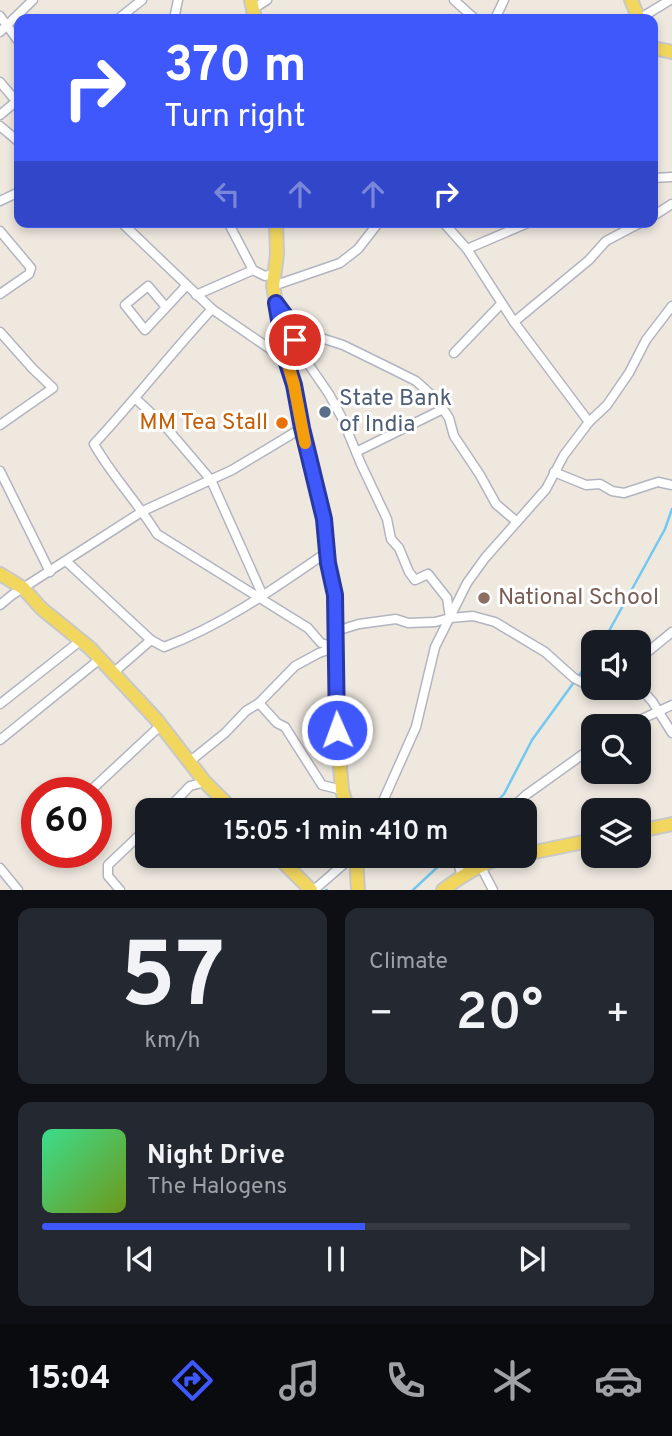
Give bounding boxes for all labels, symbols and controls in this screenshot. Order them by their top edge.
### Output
text: 370 m [164,37,306,99]
icon: right [49,42,140,133]
text: Turn right [164,98,306,138]
icon: left [208,175,246,213]
icon: ahead [281,175,319,213]
icon: ahead [354,175,392,213]
icon: right [427,175,465,213]
pin [265,310,325,370]
icon: arrive [276,321,314,359]
place label: State Bank of India [339,385,452,440]
marker: State Bank of India [317,404,333,420]
place label: MM Tea Stall [139,409,268,438]
marker: MM Tea Stall [274,415,290,431]
place label: National School [498,584,659,613]
marker: National School [476,590,492,606]
map controls [581,630,651,868]
button: sound [581,630,651,700]
position arrow [300,693,374,767]
button: search [581,714,651,784]
speed limit sign: 60 [21,777,112,868]
button: layers [581,798,651,868]
text: 15:05 · 1 min · 410 m [224,816,448,849]
text: 57 [120,924,225,1039]
text: Climate [369,948,448,977]
text: 20° [456,982,543,1048]
text: − [369,991,394,1040]
text: + [605,991,630,1040]
text: km/h [145,1027,200,1056]
text: Night Drive [147,1140,285,1173]
text: The Halogens [147,1173,287,1202]
icon: previous [121,1240,159,1278]
icon: pause [317,1240,355,1278]
icon: next [513,1240,551,1278]
icon: directions [168,1356,217,1405]
icon: music [275,1356,324,1405]
icon: phone [381,1356,430,1405]
icon: climate [488,1356,537,1405]
icon: car [594,1356,643,1405]
text: 15:04 [29,1360,111,1400]

